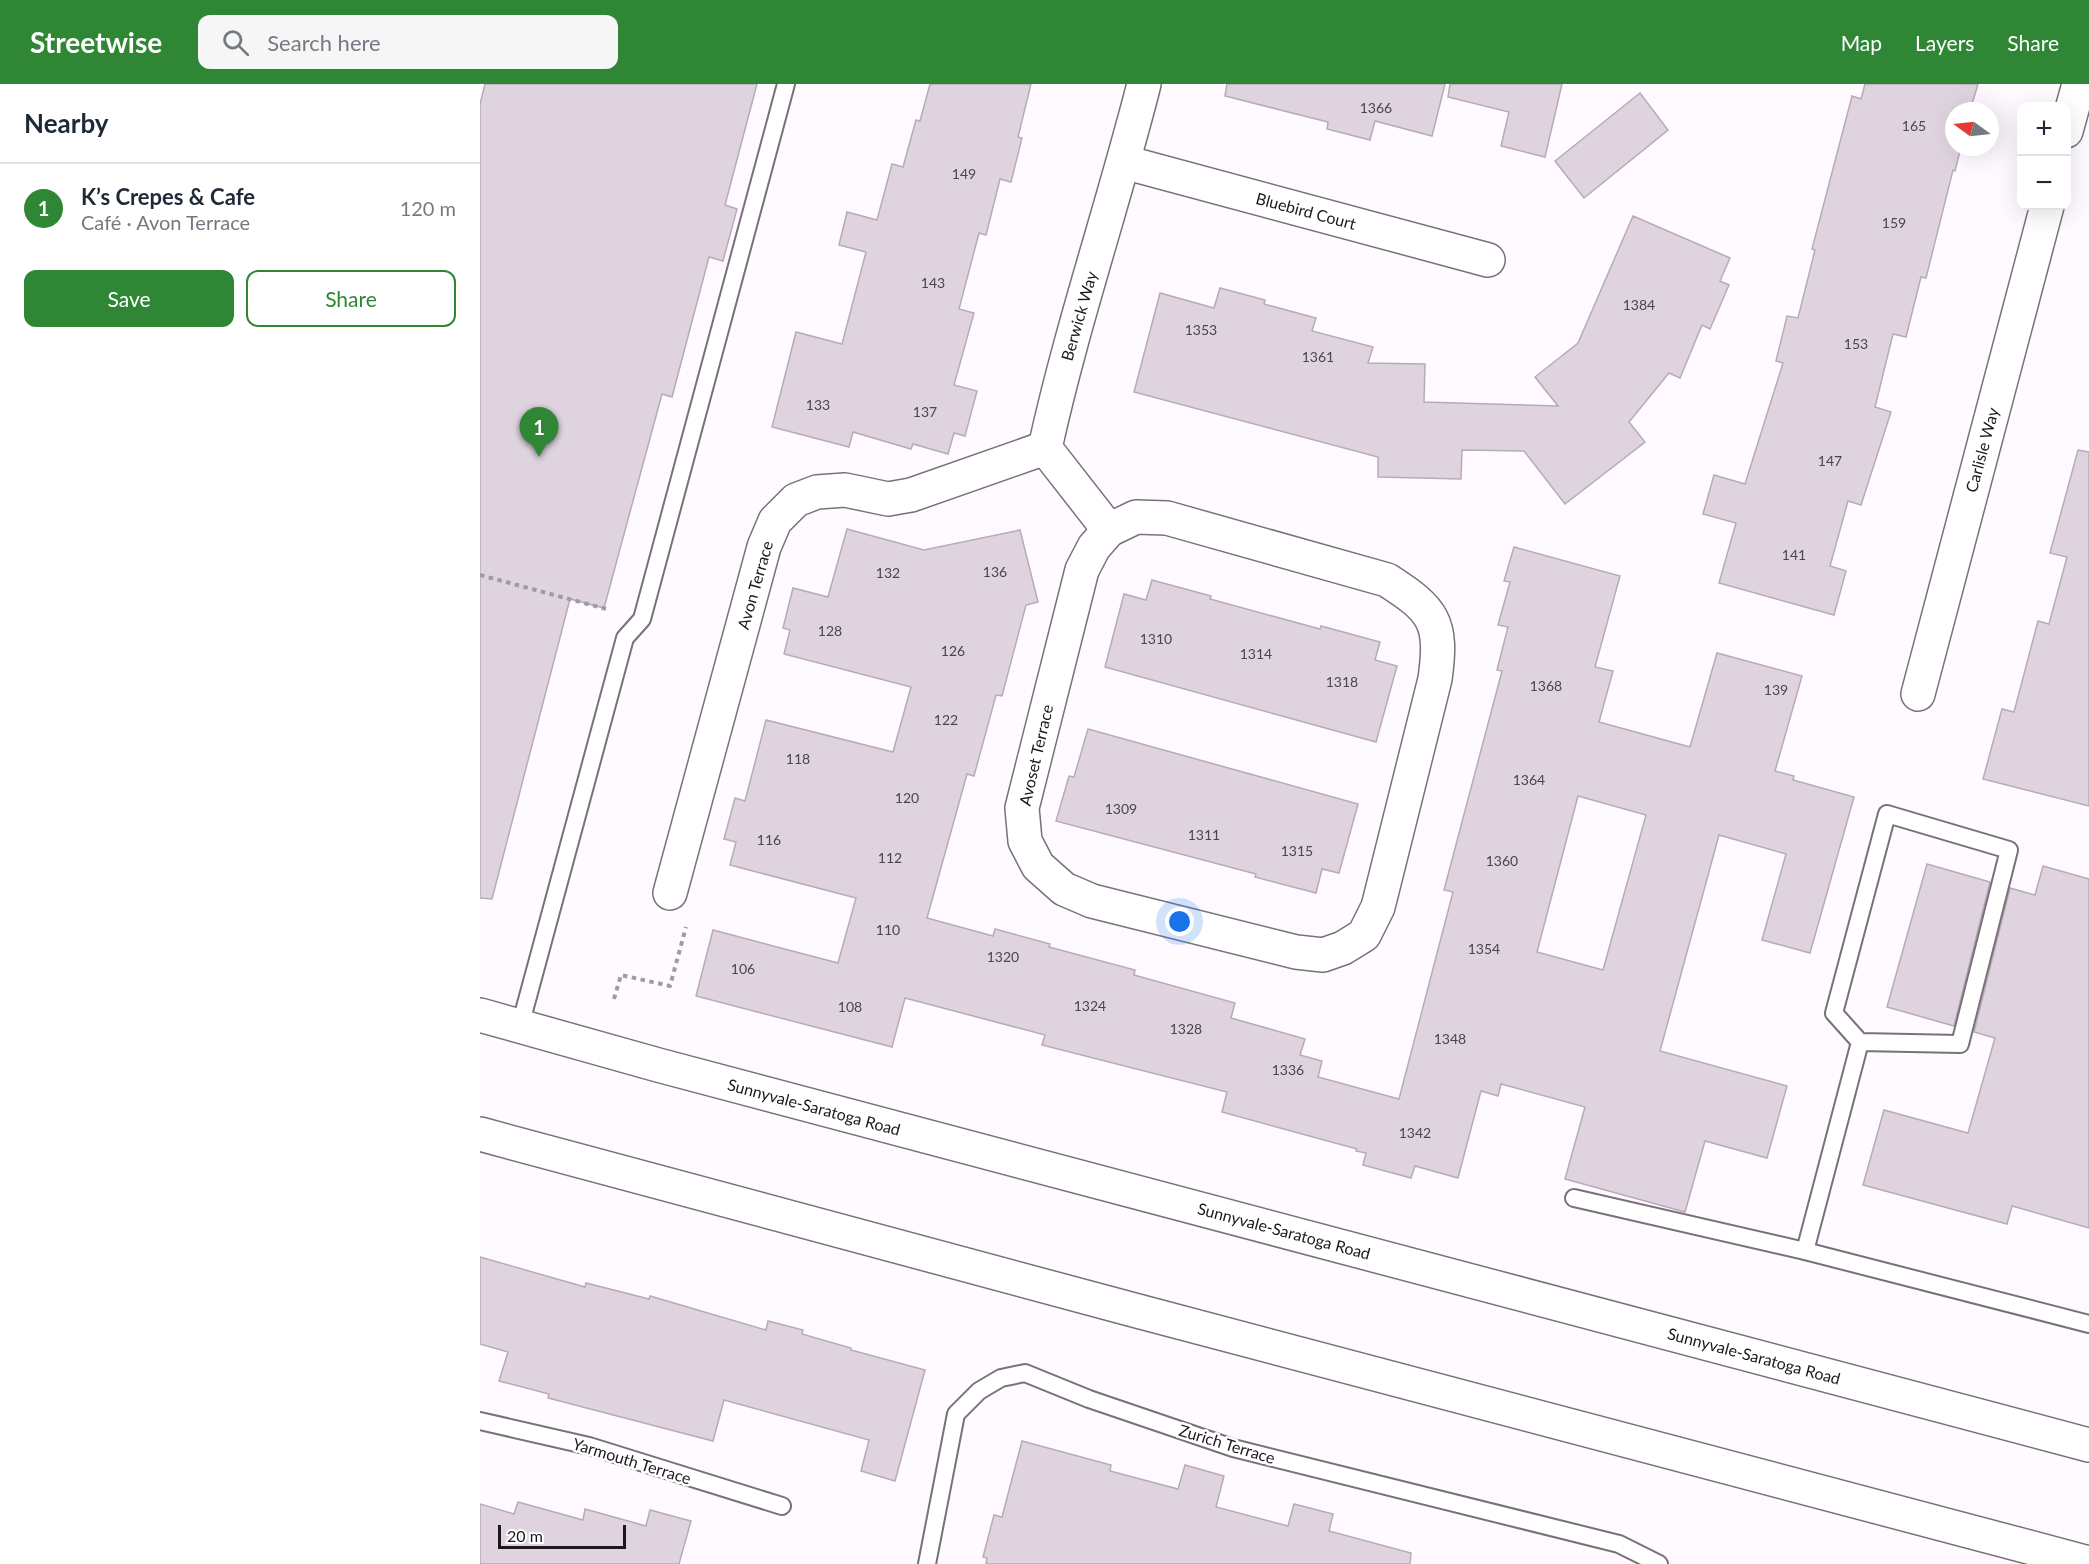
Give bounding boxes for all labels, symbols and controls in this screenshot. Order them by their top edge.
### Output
search box [198,15,618,69]
text: Streetwise [30,25,162,59]
icon: search [219,26,252,59]
text: Search here [267,29,381,56]
text: Map [1841,30,1882,55]
text: Layers [1915,30,1974,55]
text: Share [2007,30,2059,55]
house number: 1366 [1360,99,1392,116]
north arrow [1945,102,1999,156]
map controls [2017,102,2071,210]
button: + [2017,102,2071,156]
text: Nearby [24,107,109,139]
house number: 165 [1902,117,1926,134]
button: − [2017,156,2071,210]
house number: 149 [952,165,976,182]
text: K’s Crepes & Cafe [81,183,255,210]
street label: Bluebird Court [1254,188,1358,233]
text: 1 [38,196,49,220]
text: 120 m [400,196,456,220]
text: Café · Avon Terrace [81,210,250,234]
house number: 159 [1882,214,1906,231]
street label: Berwick Way [1057,268,1101,363]
button: Save [24,270,234,327]
button: Share [246,270,456,327]
house number: 143 [921,274,945,291]
house number: 1384 [1623,296,1655,313]
house number: 1353 [1185,321,1217,338]
house number: 153 [1844,335,1868,352]
house number: 1361 [1302,348,1334,365]
house number: 133 [806,396,830,413]
house number: 137 [913,403,937,420]
street label: Carlisle Way [1961,405,2002,494]
pin: 1 [520,408,558,457]
house number: 147 [1818,452,1842,469]
street label: Avon Terrace [733,538,776,631]
house number: 141 [1782,546,1806,563]
house number: 136 [983,563,1007,580]
house number: 132 [876,564,900,581]
house number: 128 [818,622,842,639]
house number: 1310 [1140,630,1172,647]
house number: 126 [941,642,965,659]
house number: 1314 [1240,645,1272,662]
house number: 1318 [1326,673,1358,690]
house number: 1368 [1530,677,1562,694]
house number: 139 [1764,681,1788,698]
street label: Avoset Terrace [1015,702,1056,807]
house number: 122 [934,711,958,728]
house number: 118 [786,750,810,767]
house number: 1364 [1513,771,1545,788]
house number: 120 [895,789,919,806]
house number: 1309 [1105,800,1137,817]
house number: 1311 [1188,826,1220,843]
house number: 116 [757,831,781,848]
house number: 1315 [1281,842,1313,859]
house number: 112 [878,849,902,866]
house number: 1360 [1486,852,1518,869]
your location [1165,907,1194,936]
house number: 110 [876,921,900,938]
house number: 1354 [1468,940,1500,957]
house number: 1320 [987,948,1019,965]
house number: 106 [731,960,755,977]
house number: 1324 [1074,997,1106,1014]
house number: 108 [838,998,862,1015]
house number: 1328 [1170,1020,1202,1037]
house number: 1348 [1434,1030,1466,1047]
house number: 1336 [1272,1061,1304,1078]
street label: Sunnyvale-Saratoga Road [726,1074,903,1139]
house number: 1342 [1399,1124,1431,1141]
street label: Sunnyvale-Saratoga Road [1196,1198,1373,1263]
street label: Sunnyvale-Saratoga Road [1666,1323,1843,1388]
street label: Zurich Terrace [1177,1420,1277,1467]
street label: Yarmouth Terrace [571,1433,694,1488]
scale bar [498,1522,626,1550]
text: 20 m [507,1526,543,1545]

